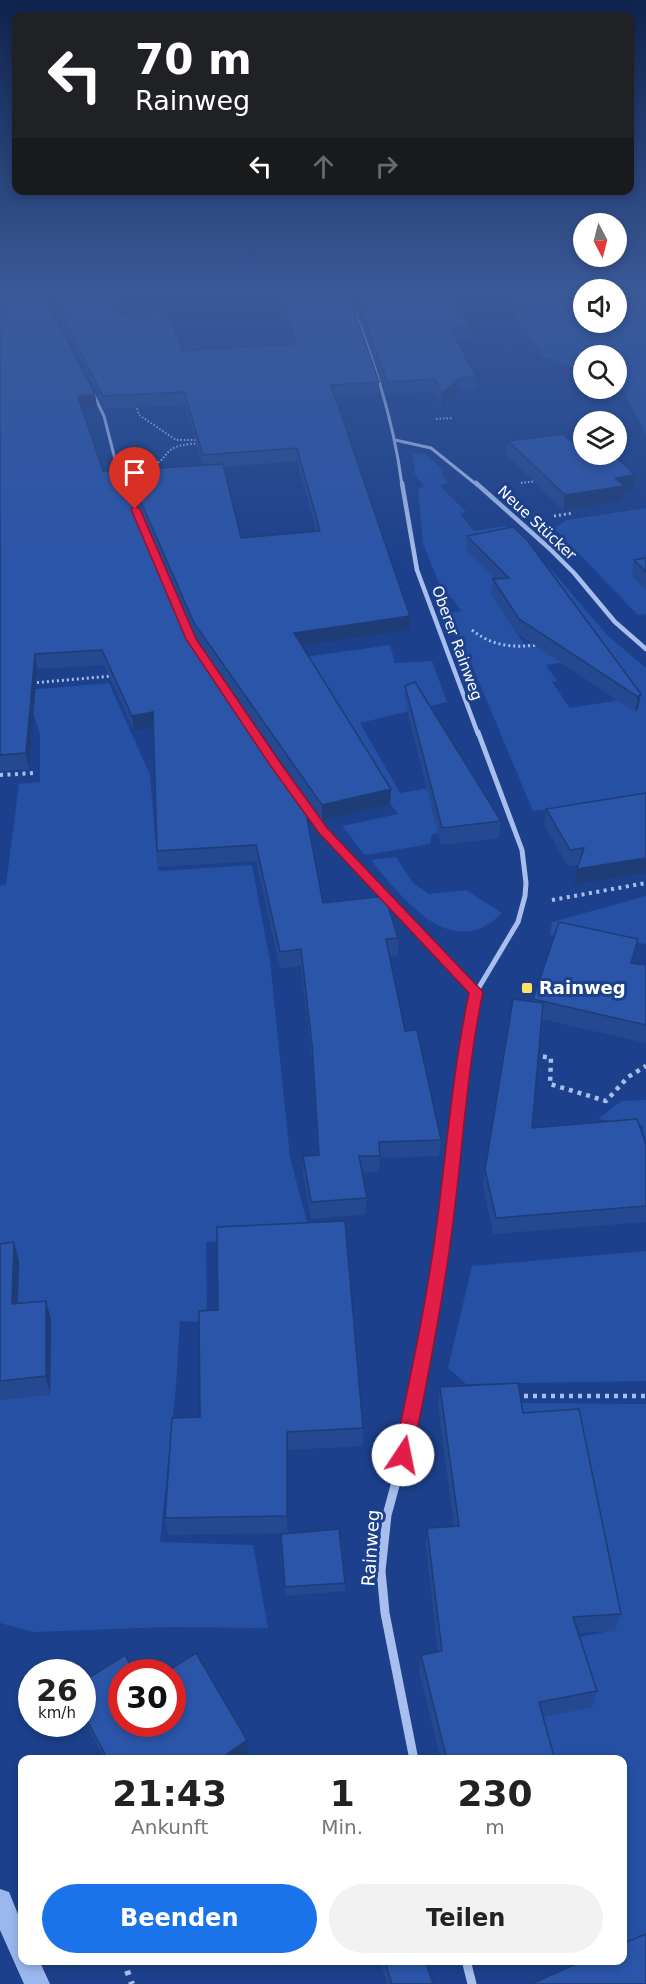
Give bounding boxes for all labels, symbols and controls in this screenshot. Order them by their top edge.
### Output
text: 70 m [135,35,252,84]
icon: left [36,36,114,114]
text: Rainweg [135,85,250,116]
icon: left [244,150,277,183]
icon: ahead [307,150,340,183]
icon: right [370,150,403,183]
north arrow [573,213,627,267]
map controls [573,213,627,465]
button: sound [573,279,627,333]
button: search [573,345,627,399]
button: layers [573,411,627,465]
pin [109,447,160,509]
icon: arrive [118,456,151,489]
street label: Neue Stücker [494,482,581,564]
street label: Oberer Rainweg [428,583,486,703]
place label: Rainweg [539,977,626,998]
marker: Rainweg [520,981,534,995]
position arrow [371,1423,435,1487]
street label: Rainweg [357,1509,384,1587]
speed limit sign: 30 [108,1659,186,1737]
text: 26 [36,1673,78,1708]
text: km/h [38,1704,76,1722]
text: 21:43 [112,1773,227,1814]
text: 1 [330,1773,355,1814]
text: 230 [457,1773,533,1814]
text: Ankunft [131,1815,208,1839]
text: Min. [321,1815,363,1839]
text: m [485,1815,505,1839]
button: Beenden [42,1884,317,1953]
button: Teilen [329,1884,603,1953]

